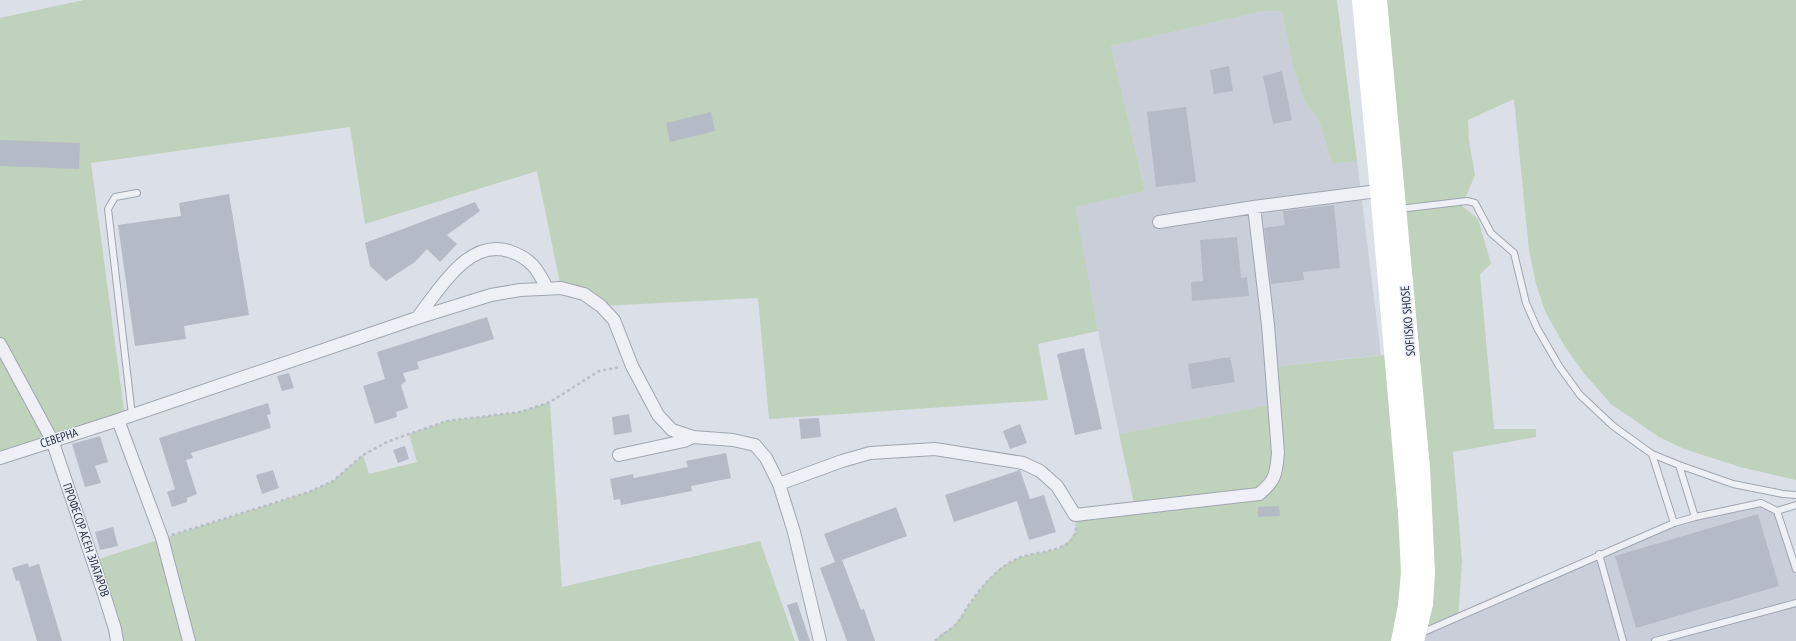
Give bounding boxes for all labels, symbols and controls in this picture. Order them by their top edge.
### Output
street label: SOFIISKO SHOSE [1397,285,1418,357]
street label: СЕВЕРНА [38,424,80,451]
street label: ПРОФЕСОР АСЕН ЗЛАТАРОВ [60,481,113,599]

